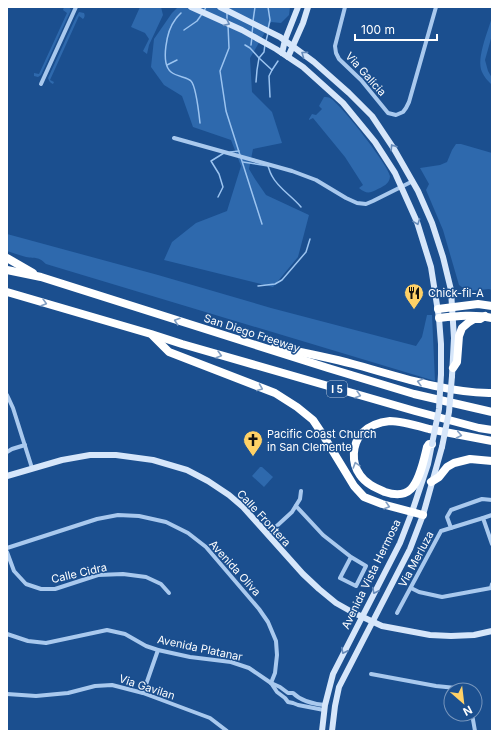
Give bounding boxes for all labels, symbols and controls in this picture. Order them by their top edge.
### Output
scale bar [355,16,437,42]
one-way arrow [223,18,230,26]
text: 100 m [361,22,395,37]
street label: Via Galicia [343,49,389,99]
one-way arrow [301,52,308,59]
one-way arrow [390,144,398,151]
one-way arrow [413,219,421,226]
restaurant icon: Chick-fil-A [403,282,425,310]
place label: Chick-fil-A [428,286,484,300]
one-way arrow [41,298,48,307]
street label: San Diego Freeway [202,311,302,355]
one-way arrow [174,317,181,325]
one-way arrow [216,350,223,359]
one-way arrow [416,378,423,387]
road number: I 5 [327,381,347,397]
one-way arrow [257,383,264,391]
one-way arrow [354,390,361,399]
place label: Pacific Coast Church in San Clemente [267,427,376,454]
church icon: Pacific Coast Church in San Clemente [242,429,264,457]
one-way arrow [455,430,462,439]
one-way arrow [352,462,361,469]
street label: Calle Frontera [234,487,294,549]
one-way arrow [384,501,391,510]
street label: Avenida Vista Hermosa [338,517,404,631]
street label: Via Merluza [395,529,437,589]
street label: Avenida Oliva [206,537,264,599]
street label: Calle Cidra [50,560,108,586]
one-way arrow [373,586,380,594]
street label: Avenida Platanar [156,632,244,664]
one-way arrow [341,647,349,655]
street label: Via Gavilan [117,671,177,703]
north arrow [443,682,483,722]
text: N [461,703,475,719]

